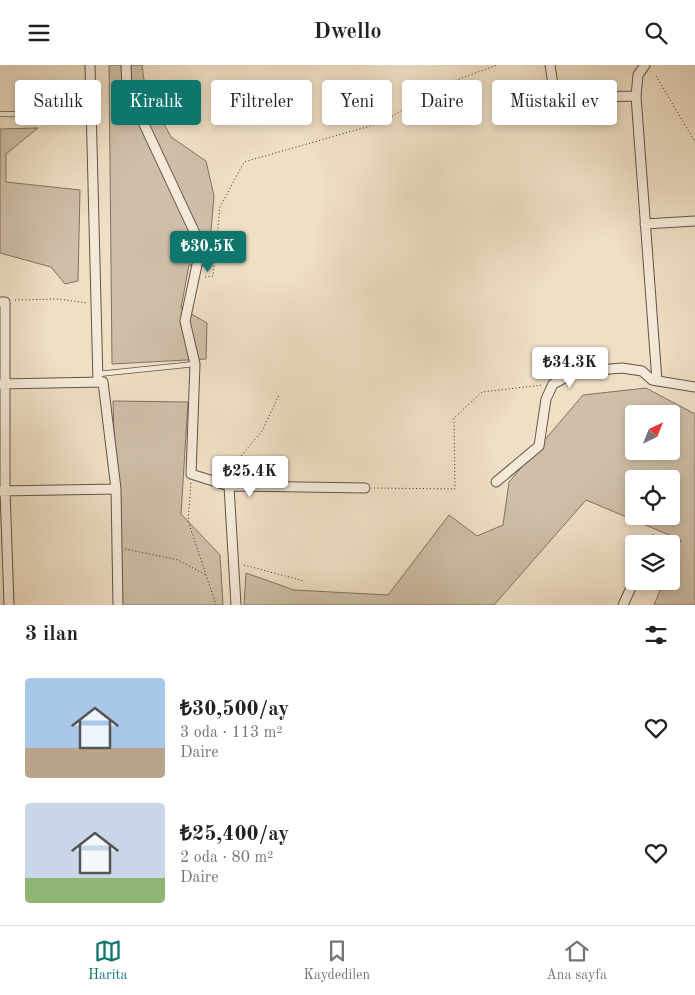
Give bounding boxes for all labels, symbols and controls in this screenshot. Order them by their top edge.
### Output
icon: menu [25,19,53,47]
icon: search [642,19,670,47]
text: Dwello [313,21,382,43]
chip: Satılık [15,80,101,125]
chip: Kiralık [111,80,201,125]
chip: Filtreler [211,80,312,125]
chip: Yeni [322,80,392,125]
chip: Daire [402,80,482,125]
chip: Müstakil ev [492,80,617,125]
pin: ₺30.5K [167,231,249,273]
text: ₺30.5K [181,239,235,255]
pin: ₺34.3K [529,347,611,389]
text: ₺34.3K [543,355,597,371]
north arrow [625,405,680,460]
map controls [625,405,680,590]
pin: ₺25.4K [209,455,291,498]
text: ₺25.4K [223,464,277,480]
button: locate [625,470,680,525]
button: layers [625,535,680,590]
icon: filters [642,621,670,649]
text: 3 ilan [25,624,78,645]
icon: home [65,698,125,758]
text: ₺30,500/ay [180,699,289,720]
icon: heart [642,714,670,742]
text: 3 oda · 113 m² [180,725,283,741]
text: Daire [180,745,219,761]
icon: home [65,823,125,883]
text: ₺25,400/ay [180,824,289,845]
icon: heart [642,839,670,867]
text: 2 oda · 80 m² [180,850,273,866]
text: Daire [180,870,219,886]
tab: Harita [88,937,127,984]
tab: Kaydedilen [303,937,370,984]
tab: Ana sayfa [546,937,607,984]

